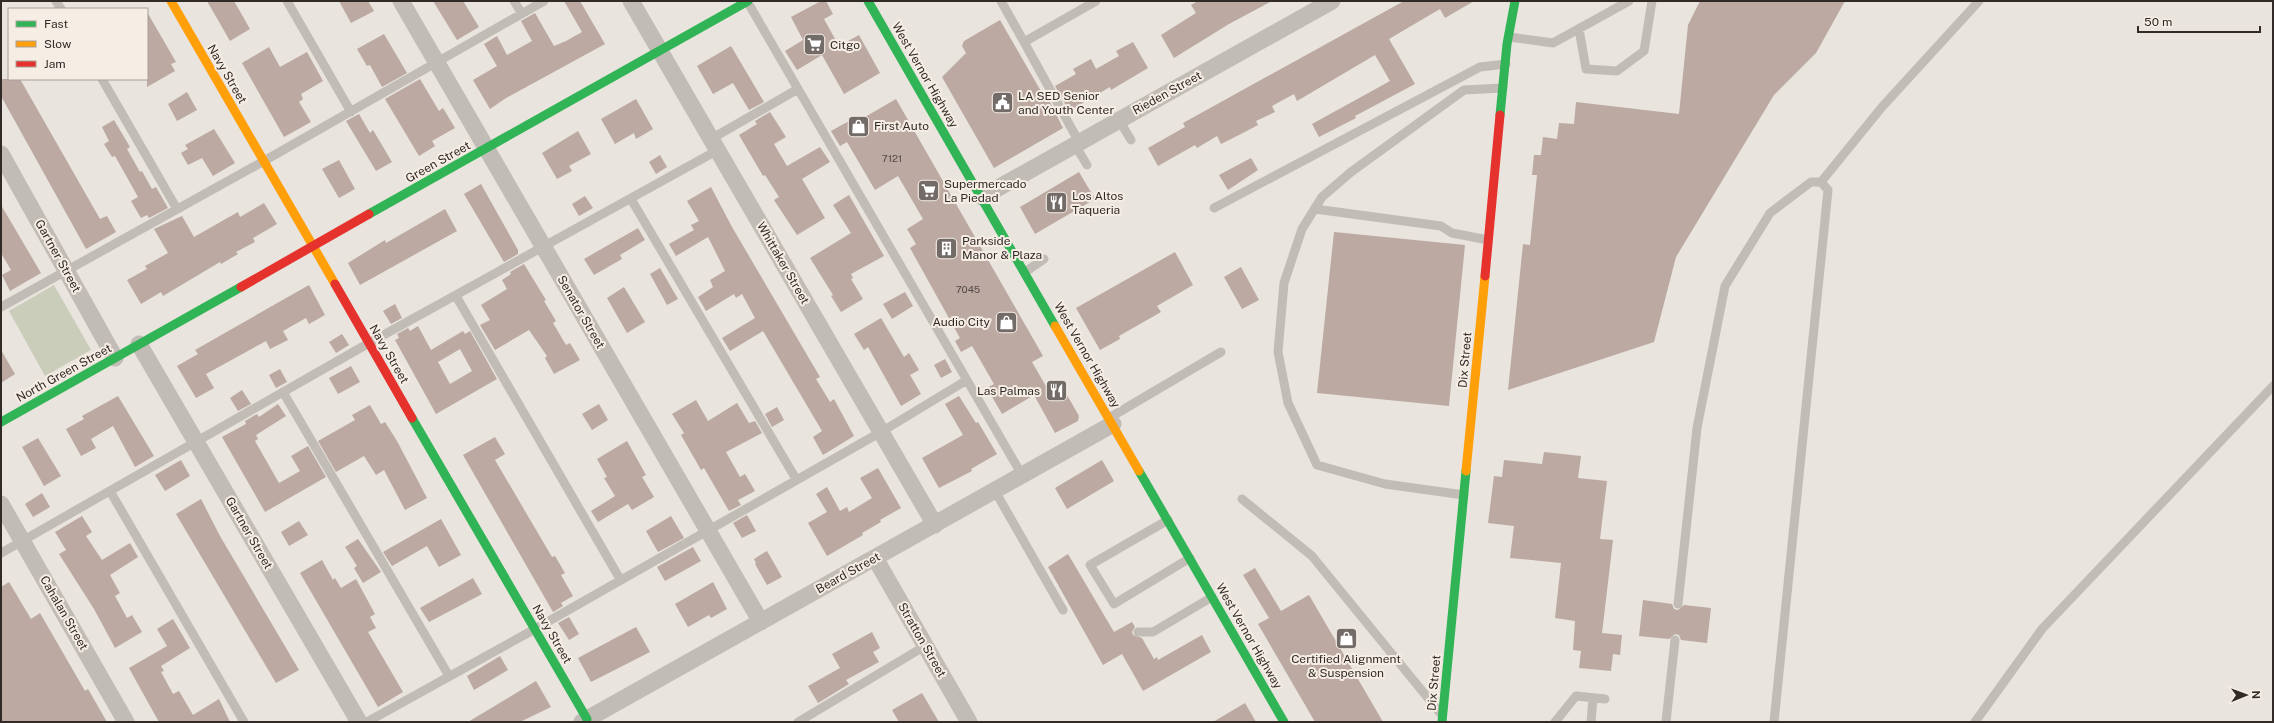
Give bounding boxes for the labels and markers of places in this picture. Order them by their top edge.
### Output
supermarket icon: Citgo [801,32,827,58]
place label: Citgo [830,38,860,52]
place label: LA SED Senior and Youth Center [1018,89,1114,117]
public building icon: LA SED Senior and Youth Center [989,90,1015,116]
shop icon: First Auto [845,113,871,139]
place label: First Auto [874,119,929,133]
place label: Supermercado La Piedad [944,177,1027,205]
supermarket icon: Supermercado La Piedad [915,178,941,204]
place label: Los Altos Taqueria [1072,189,1123,217]
restaurant icon: Los Altos Taqueria [1044,190,1070,216]
place label: Parkside Manor & Plaza [962,234,1042,262]
building icon: Parkside Manor & Plaza [933,235,959,261]
shop icon: Audio City [993,309,1019,335]
place label: Audio City [932,315,991,329]
restaurant icon: Las Palmas [1043,378,1069,404]
place label: Las Palmas [977,384,1040,398]
shop icon: Certified Alignment & Suspension [1333,625,1359,651]
place label: Certified Alignment & Suspension [1291,652,1401,680]

